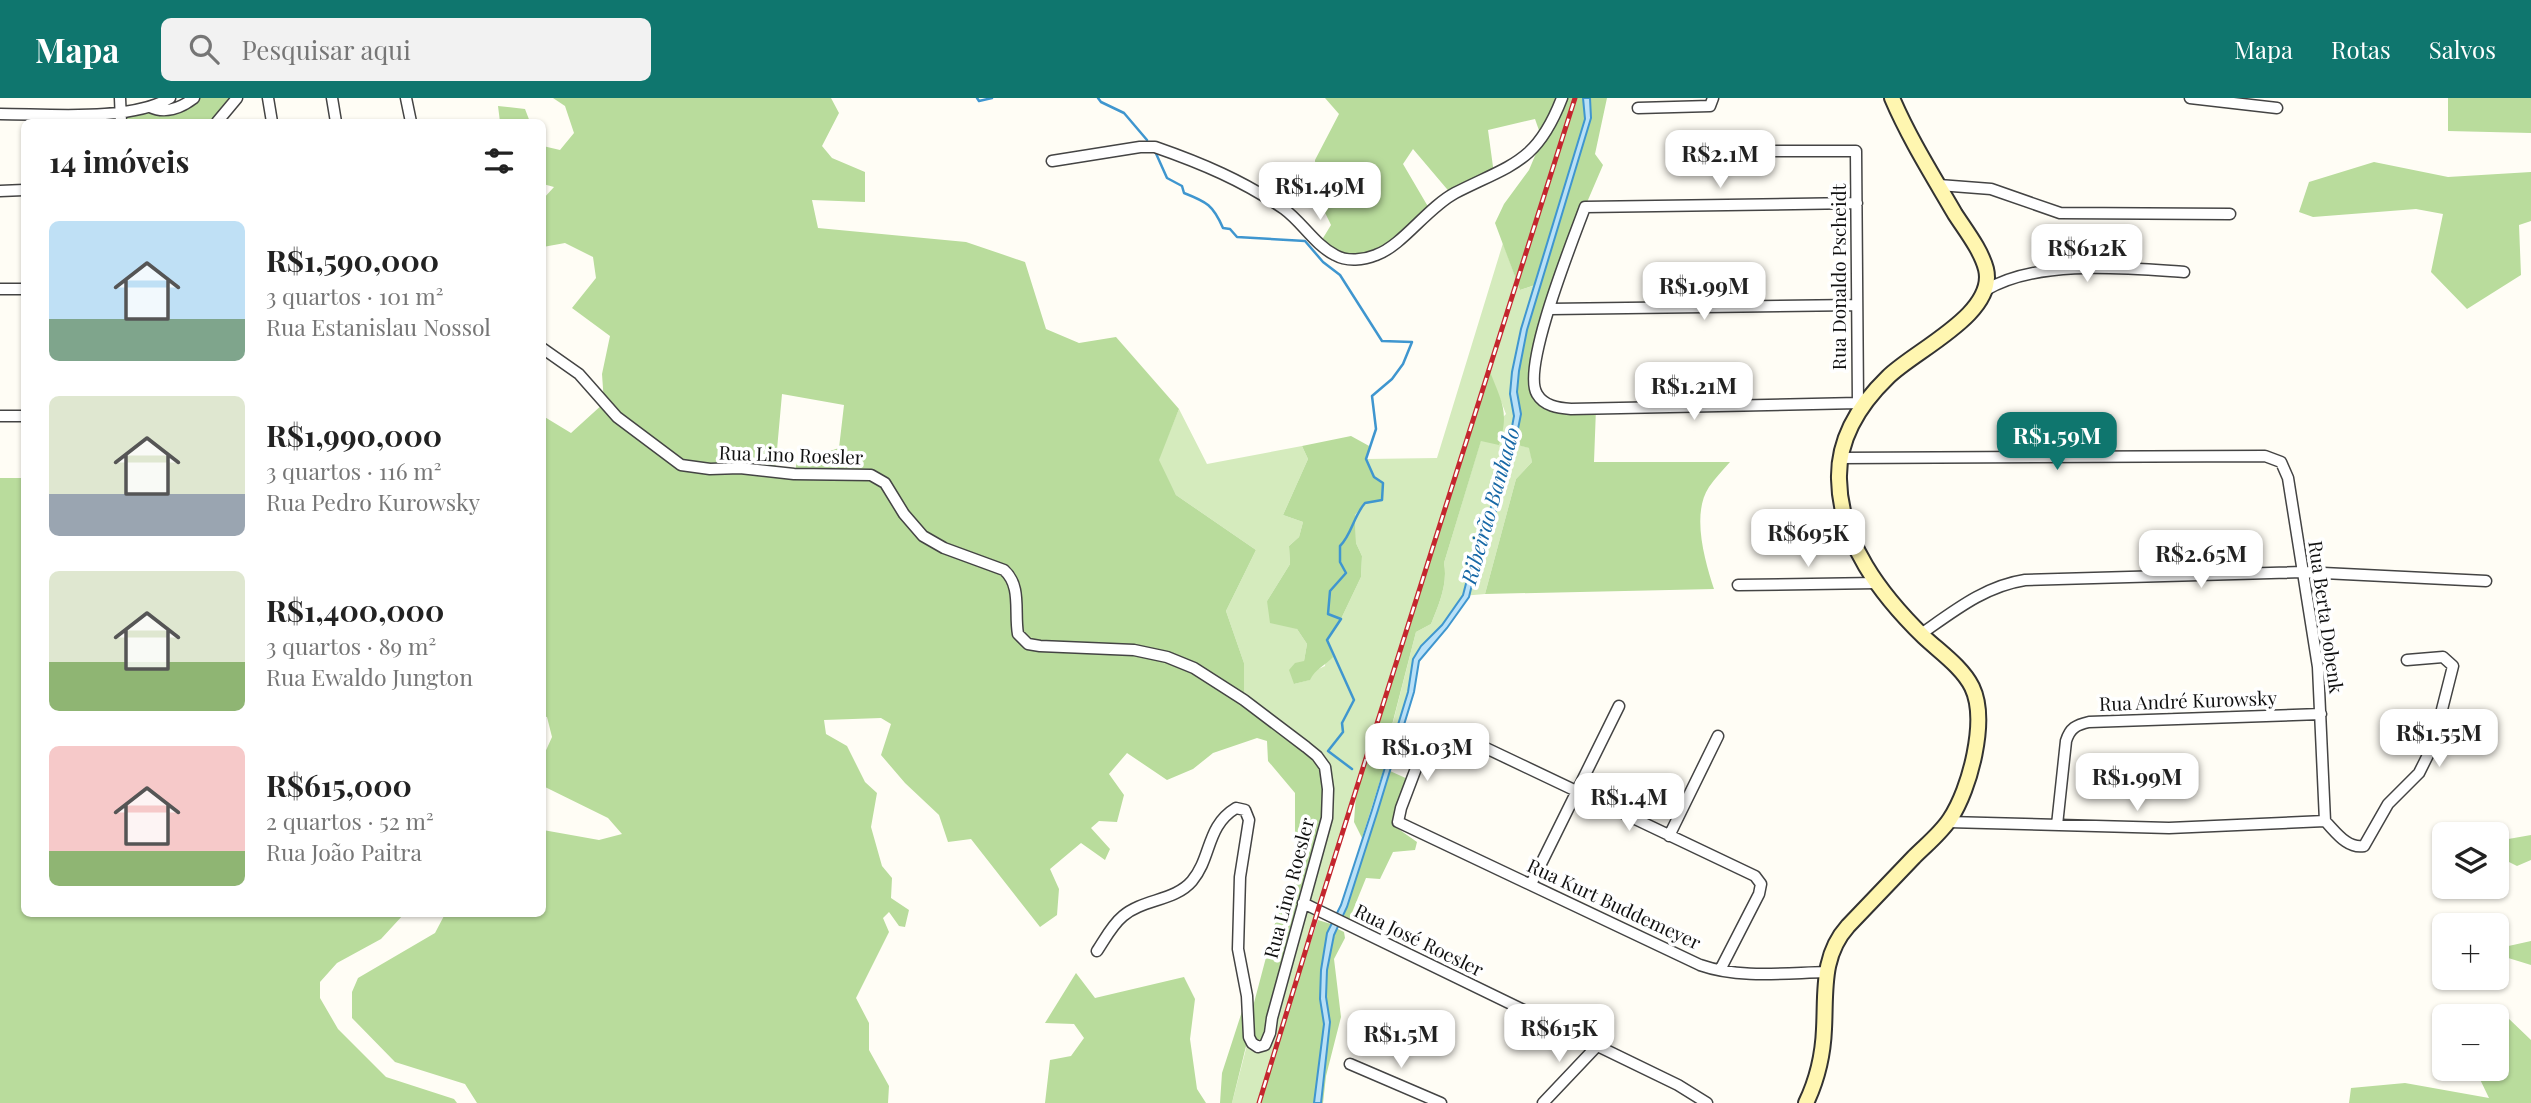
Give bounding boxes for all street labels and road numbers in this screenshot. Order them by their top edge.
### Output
street label: Rua Donaldo Pscheidt [1825,183,1851,370]
street label: Rua Lino Roesler [718,438,864,470]
street label: Rua Berta Dobenk [2303,539,2351,696]
street label: Rua André Kurowsky [2098,684,2278,716]
street label: Rua Lino Roesler [1257,814,1319,961]
street label: Rua Kurt Buddemeyer [1523,851,1706,955]
street label: Rua José Roesler [1351,897,1489,982]

